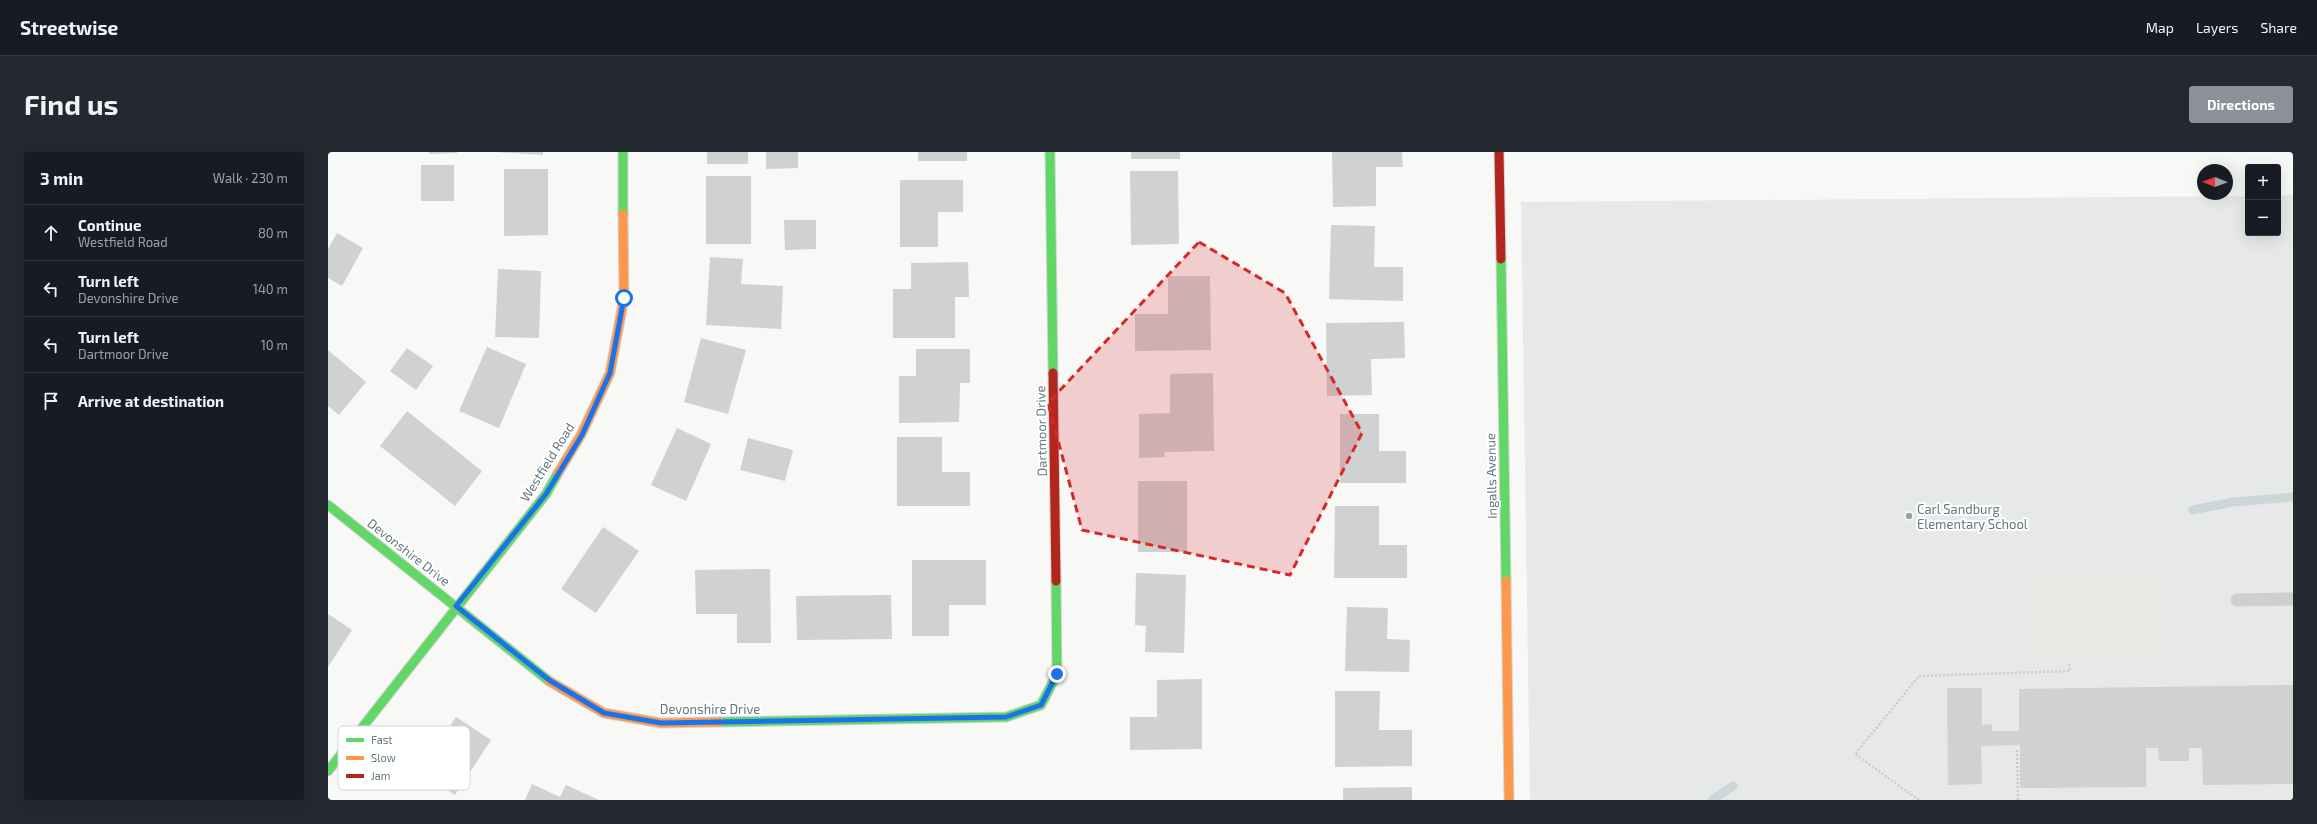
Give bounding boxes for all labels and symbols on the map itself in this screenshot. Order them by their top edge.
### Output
north arrow [2197,164,2233,200]
route start [615,289,633,307]
street label: Dartmoor Drive [1032,385,1050,477]
street label: Westfield Road [516,420,578,504]
street label: Ingalls Avenue [1482,433,1500,519]
place label: Carl Sandburg Elementary School [1917,501,2028,532]
marker: Carl Sandburg Elementary School [1904,511,1914,521]
street label: Devonshire Drive [364,515,454,589]
route end [1048,665,1066,683]
street label: Devonshire Drive [660,701,760,717]
legend [338,726,470,790]
text: Fast [371,733,393,746]
text: Slow [371,751,396,764]
text: Jam [371,769,390,782]

